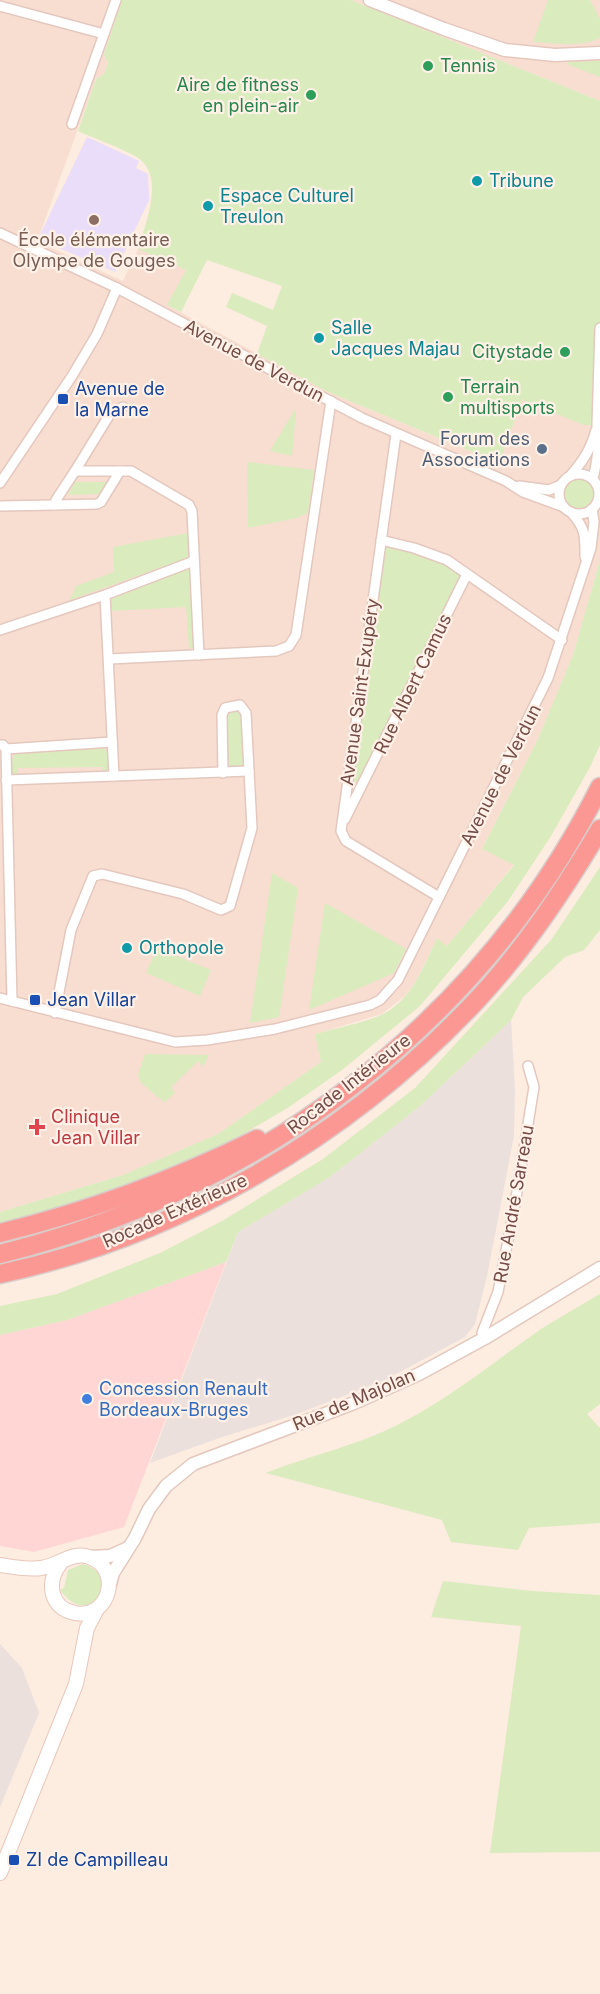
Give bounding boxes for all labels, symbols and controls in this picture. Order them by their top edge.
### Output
place label: Tennis [440,55,496,76]
marker: Tennis [421,59,435,73]
place label: Aire de fitness en plein-air [176,74,299,116]
marker: Aire de fitness en plein-air [304,88,318,102]
place label: Tribune [489,170,554,191]
marker: Tribune [470,174,484,188]
place label: Espace Culturel Treulon [220,185,354,227]
marker: Espace Culturel Treulon [201,199,215,213]
marker: École élémentaire Olympe de Gouges [87,213,101,227]
place label: École élémentaire Olympe de Gouges [12,228,176,271]
street label: Avenue de Verdun [181,315,328,406]
place label: Salle Jacques Majau [331,317,460,359]
marker: Salle Jacques Majau [312,331,326,345]
place label: Citystade [472,341,553,362]
marker: Citystade [558,345,572,359]
place label: Terrain multisports [460,376,555,418]
place label: Avenue de la Marne [75,378,165,420]
marker: Terrain multisports [441,390,455,404]
marker: Avenue de la Marne [56,392,70,406]
place label: Forum des Associations [422,428,530,470]
marker: Forum des Associations [535,442,549,456]
street label: Avenue Saint-Exupéry [336,597,383,787]
street label: Rue Albert Camus [370,610,456,757]
street label: Avenue de Verdun [456,701,545,849]
place label: Orthopole [139,937,224,958]
marker: Orthopole [120,941,134,955]
place label: Jean Villar [47,989,136,1010]
marker: Jean Villar [28,993,42,1007]
street label: Rocade Intérieure [283,1029,414,1138]
place label: Clinique Jean Villar [51,1106,140,1148]
marker: Clinique Jean Villar [28,1118,46,1136]
street label: Rue André Sarreau [489,1123,538,1285]
street label: Rocade Extérieure [99,1169,250,1252]
street label: Rue de Majolan [289,1364,418,1435]
place label: Concession Renault Bordeaux-Bruges [99,1378,268,1420]
marker: Concession Renault Bordeaux-Bruges [80,1392,94,1406]
place label: ZI de Campilleau [26,1849,168,1870]
marker: ZI de Campilleau [7,1853,21,1867]

